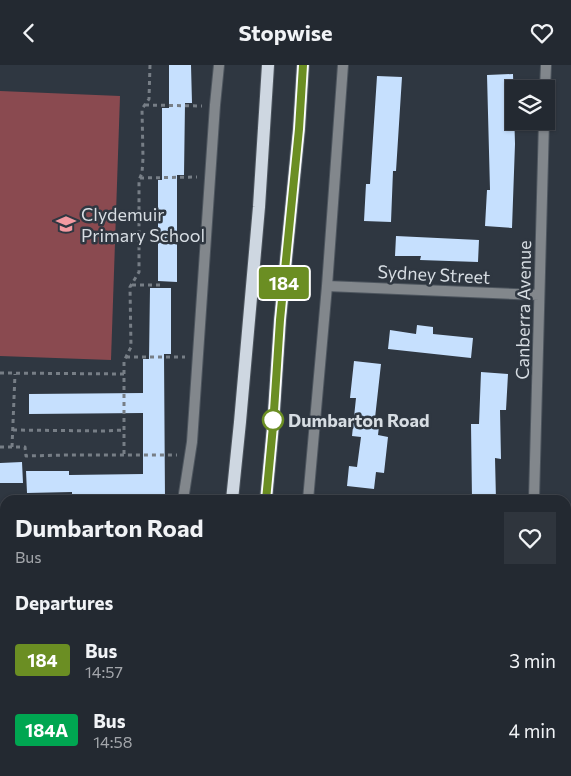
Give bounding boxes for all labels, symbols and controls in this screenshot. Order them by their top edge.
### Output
icon: back [15,19,43,47]
text: Stopwise [238,19,333,46]
icon: heart [528,19,556,47]
map controls [505,80,555,130]
button: layers [505,80,555,130]
place label: Clydemuir Primary School [81,203,205,246]
school or university icon: Clydemuir Primary School [55,213,77,235]
street label: Canberra Avenue [511,240,535,380]
street label: Sydney Street [377,260,491,288]
line badge: 184 [255,267,313,299]
text: 184 [269,272,299,294]
marker: Dumbarton Road [262,409,284,431]
place label: Dumbarton Road [288,409,429,431]
button: heart [504,512,556,564]
text: Dumbarton Road [15,513,204,542]
text: Bus [15,547,42,566]
text: Departures [15,591,113,614]
text: Bus [85,639,117,662]
text: 184 [27,649,58,671]
text: 3 min [509,649,556,672]
text: 14:57 [85,662,123,681]
text: Bus [93,709,126,732]
text: 184A [25,719,68,741]
text: 4 min [509,719,556,742]
text: 14:58 [93,732,132,751]

